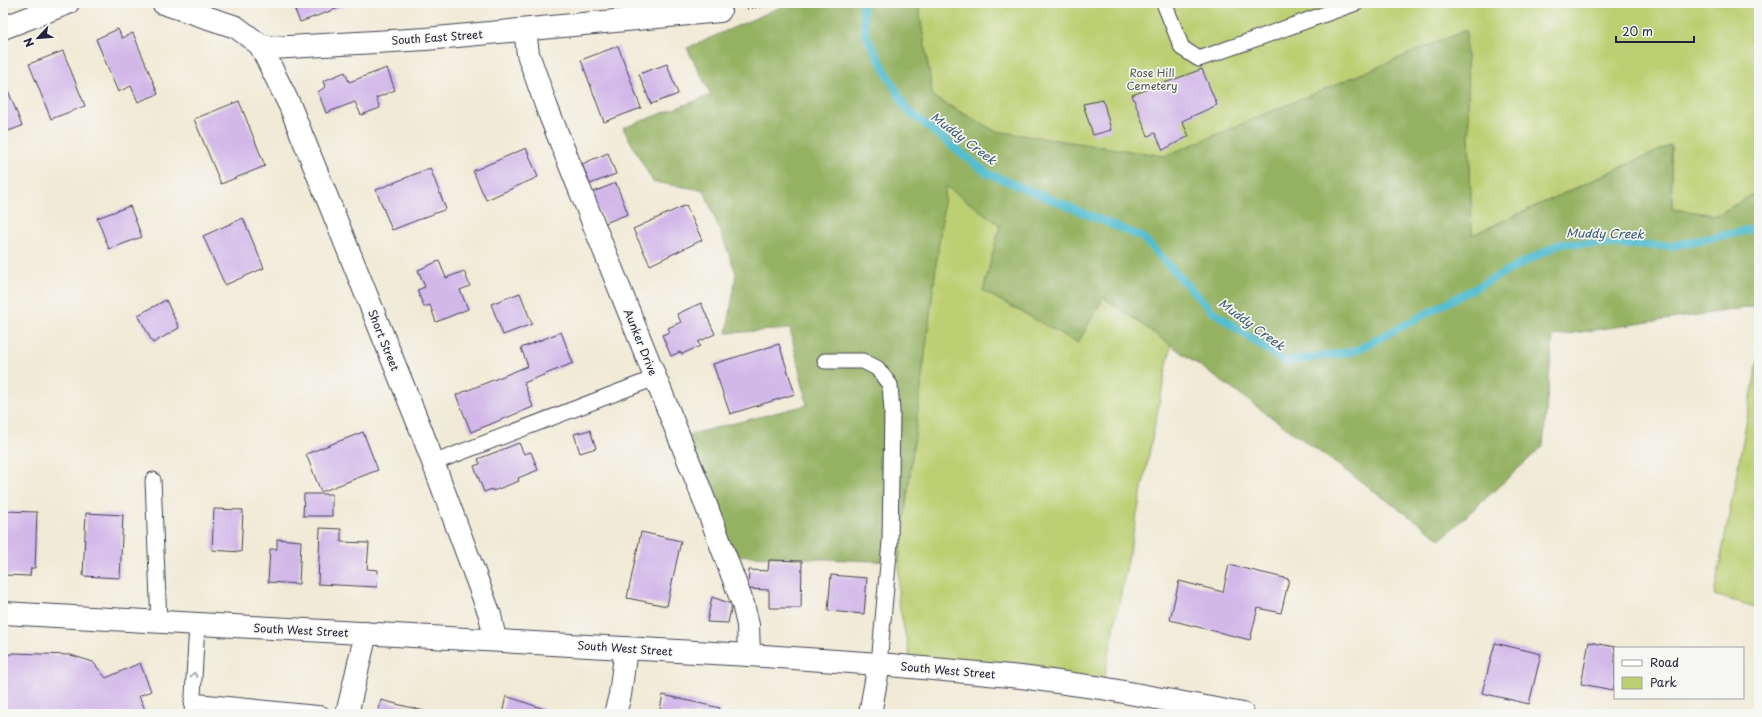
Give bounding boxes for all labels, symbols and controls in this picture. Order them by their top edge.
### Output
north arrow [18,18,58,58]
scale bar [1616,18,1694,44]
text: 20 m [1622,22,1653,40]
street label: South East Street [391,25,484,49]
text: N [19,35,38,50]
park label: Rose Hill Cemetery [1126,64,1178,94]
water label: Muddy Creek [927,107,1001,169]
water label: Muddy Creek [1566,223,1645,243]
water label: Muddy Creek [1215,294,1289,355]
street label: Aunker Drive [620,306,662,378]
street label: Short Street [364,307,404,374]
street label: South West Street [253,619,350,641]
street label: South West Street [577,636,674,660]
legend [1614,647,1744,699]
text: Road [1650,653,1679,671]
street label: South West Street [900,657,997,683]
one-way arrow [190,672,198,678]
text: Park [1650,673,1677,691]

